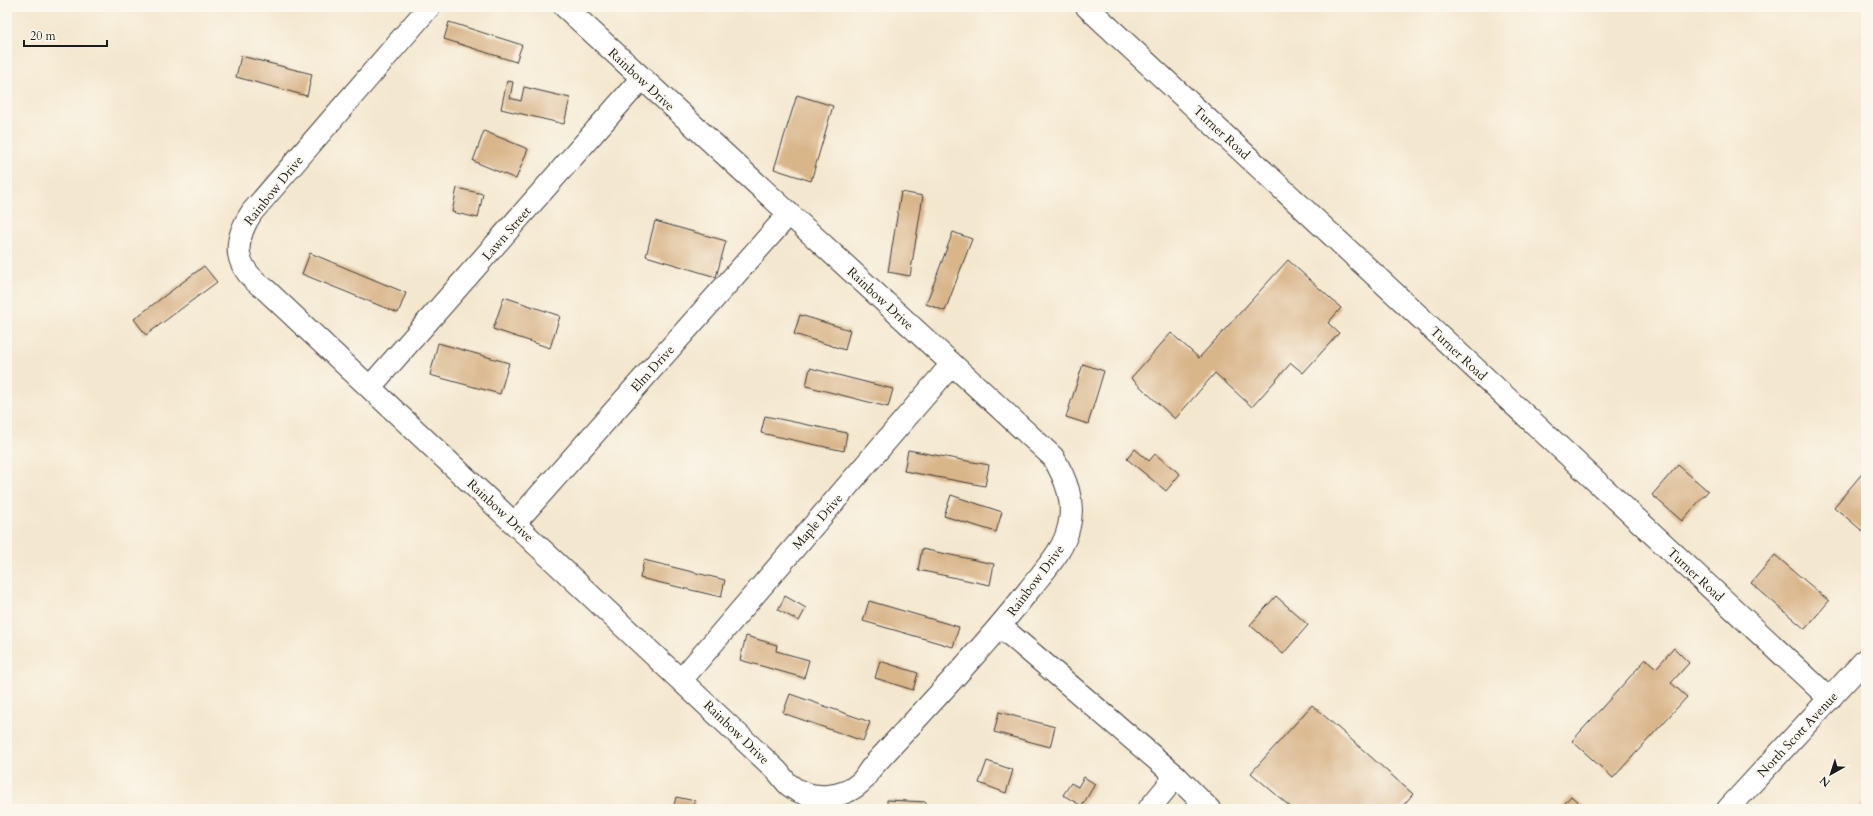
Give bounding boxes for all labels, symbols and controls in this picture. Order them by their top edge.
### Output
scale bar [24,22,107,48]
text: 20 m [30,28,57,44]
street label: Rainbow Drive [604,44,679,115]
street label: Turner Road [1189,102,1254,164]
street label: Rainbow Drive [240,152,308,229]
street label: Lawn Street [478,203,535,264]
street label: Rainbow Drive [843,263,918,334]
street label: Turner Road [1426,323,1491,385]
street label: Elm Drive [627,341,679,396]
street label: Rainbow Drive [463,475,538,546]
street label: Maple Drive [788,490,847,554]
street label: Rainbow Drive [1003,541,1069,620]
street label: Turner Road [1663,544,1728,606]
street label: North Scott Avenue [1753,688,1841,780]
street label: Rainbow Drive [699,697,773,769]
north arrow [1811,754,1851,794]

